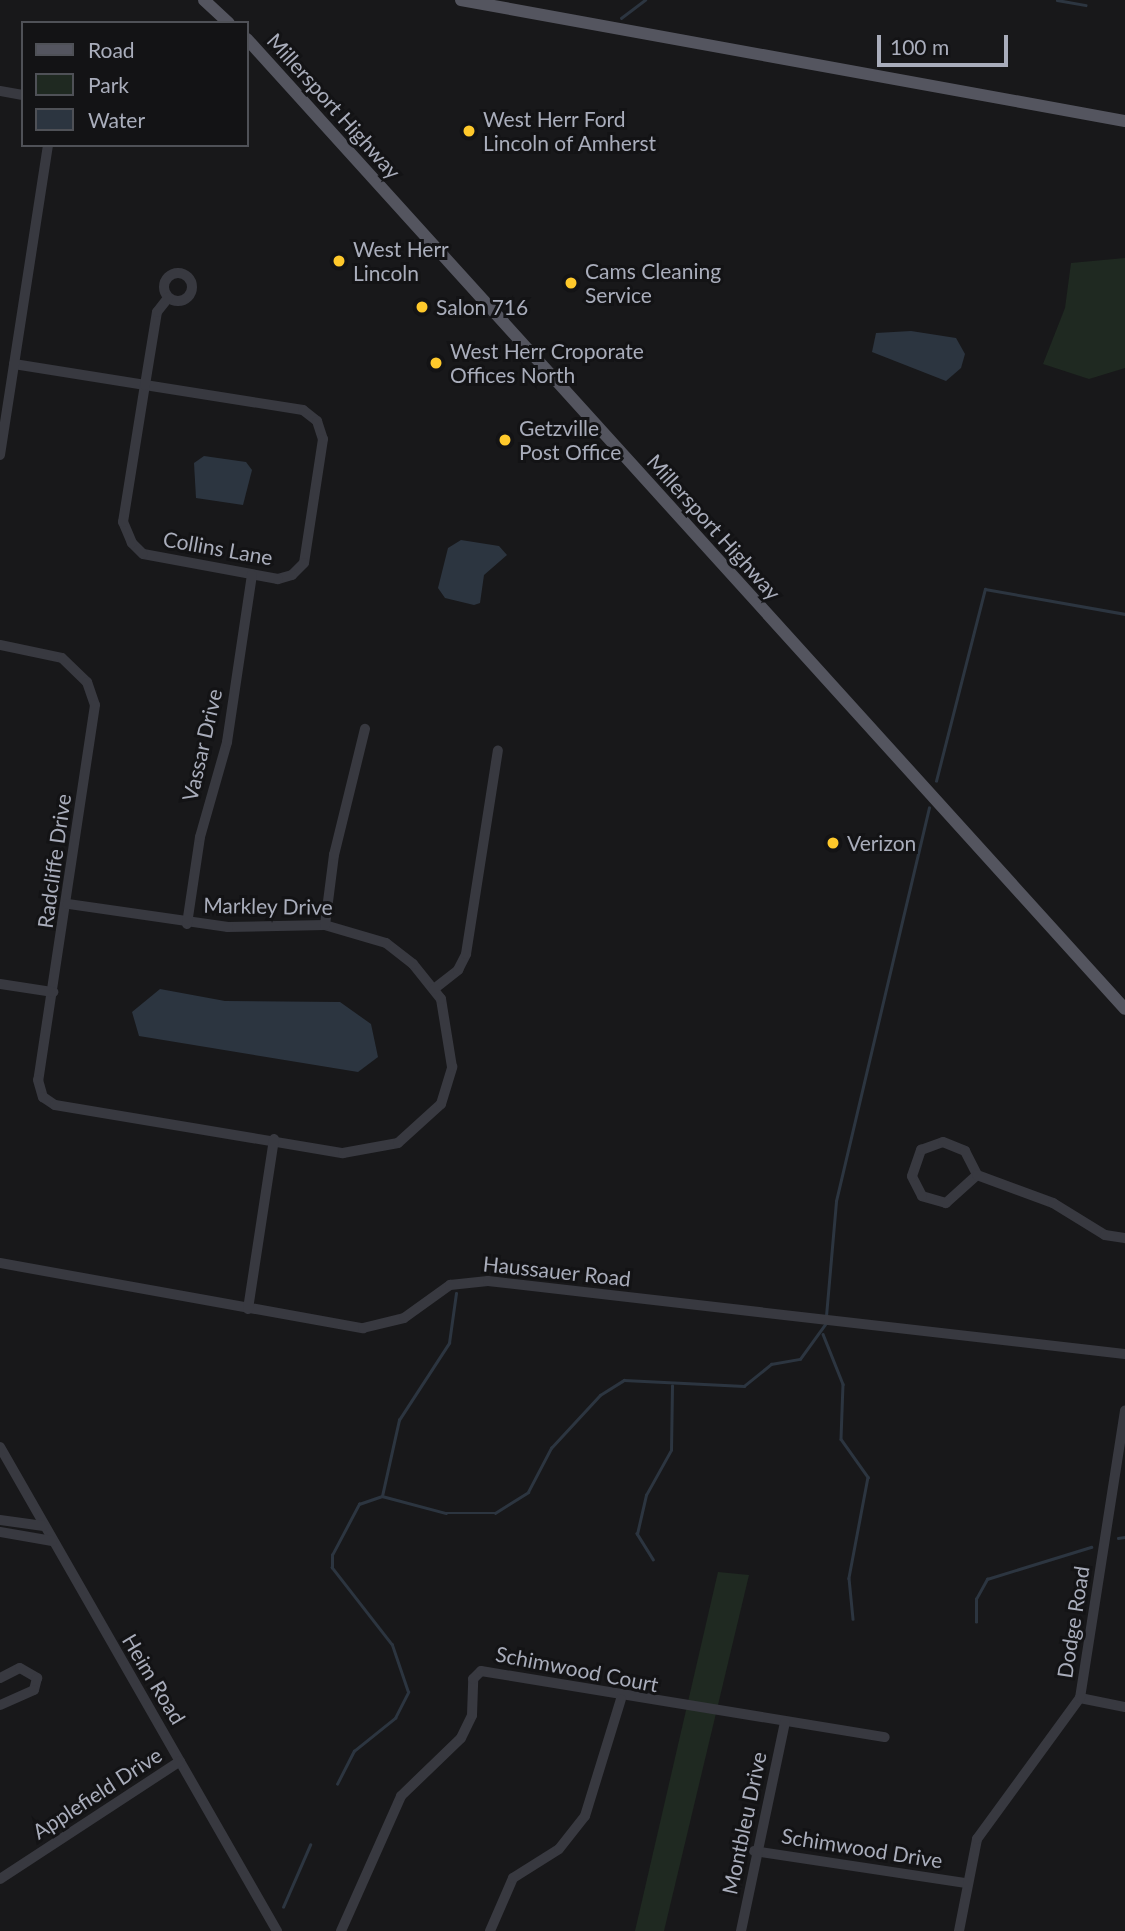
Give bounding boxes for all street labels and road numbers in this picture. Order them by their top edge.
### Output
street label: Millersport Highway [262,28,406,184]
street label: Millersport Highway [642,449,786,605]
street label: Collins Lane [161,526,275,570]
street label: Vassar Drive [177,686,227,804]
street label: Radcliffe Drive [32,792,76,930]
street label: Markley Drive [203,892,333,920]
street label: Haussauer Road [482,1251,632,1291]
street label: Dodge Road [1052,1564,1094,1680]
street label: Heim Road [117,1629,191,1729]
street label: Schimwood Court [493,1641,661,1697]
street label: Applefield Drive [28,1742,166,1844]
street label: Montbleu Drive [717,1749,771,1897]
street label: Schimwood Drive [780,1823,944,1873]

